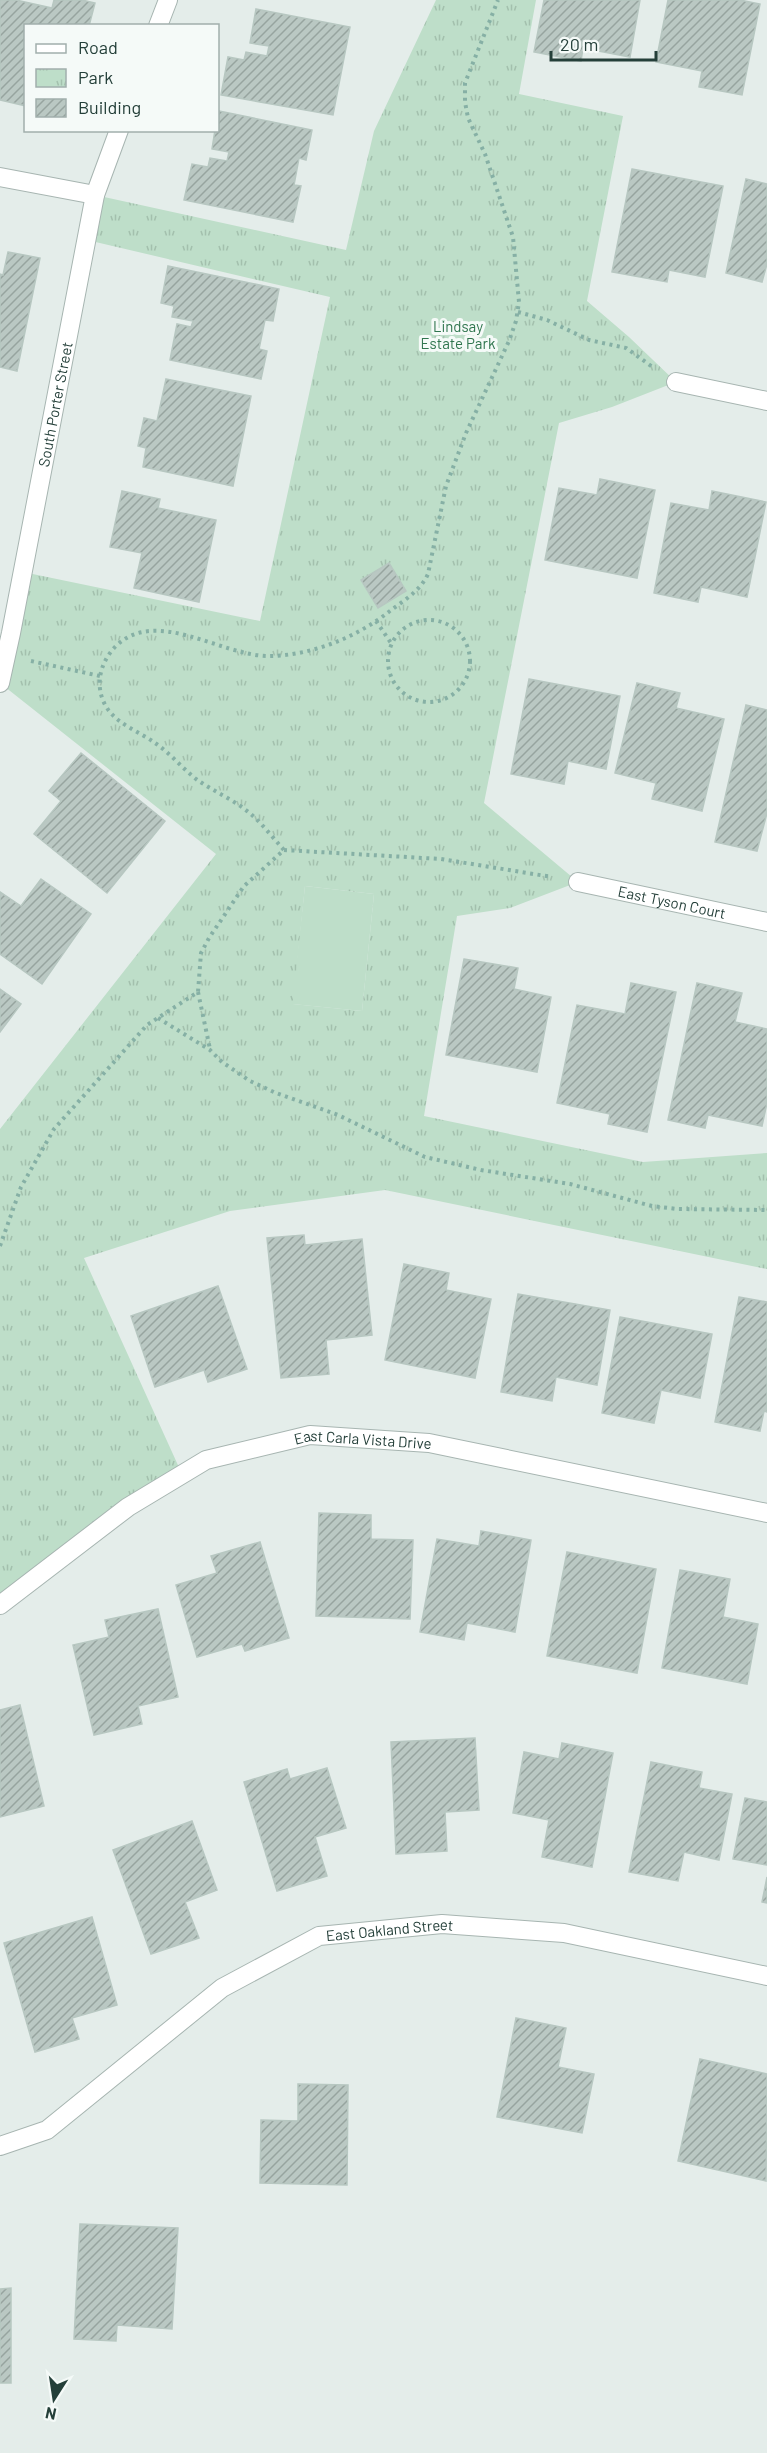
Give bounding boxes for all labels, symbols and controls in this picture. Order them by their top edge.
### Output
legend [24,24,219,132]
scale bar [551,24,656,62]
text: 20 m [560,33,598,55]
text: Road [78,36,118,58]
text: Park [78,66,113,88]
text: Building [78,96,141,118]
park label: Lindsay Estate Park [420,317,496,352]
street label: South Porter Street [34,340,76,468]
street label: East Tyson Court [616,882,728,922]
street label: East Carla Vista Drive [292,1426,432,1452]
street label: East Oakland Street [325,1915,454,1944]
north arrow [24,2369,84,2429]
text: N [44,2404,58,2425]

